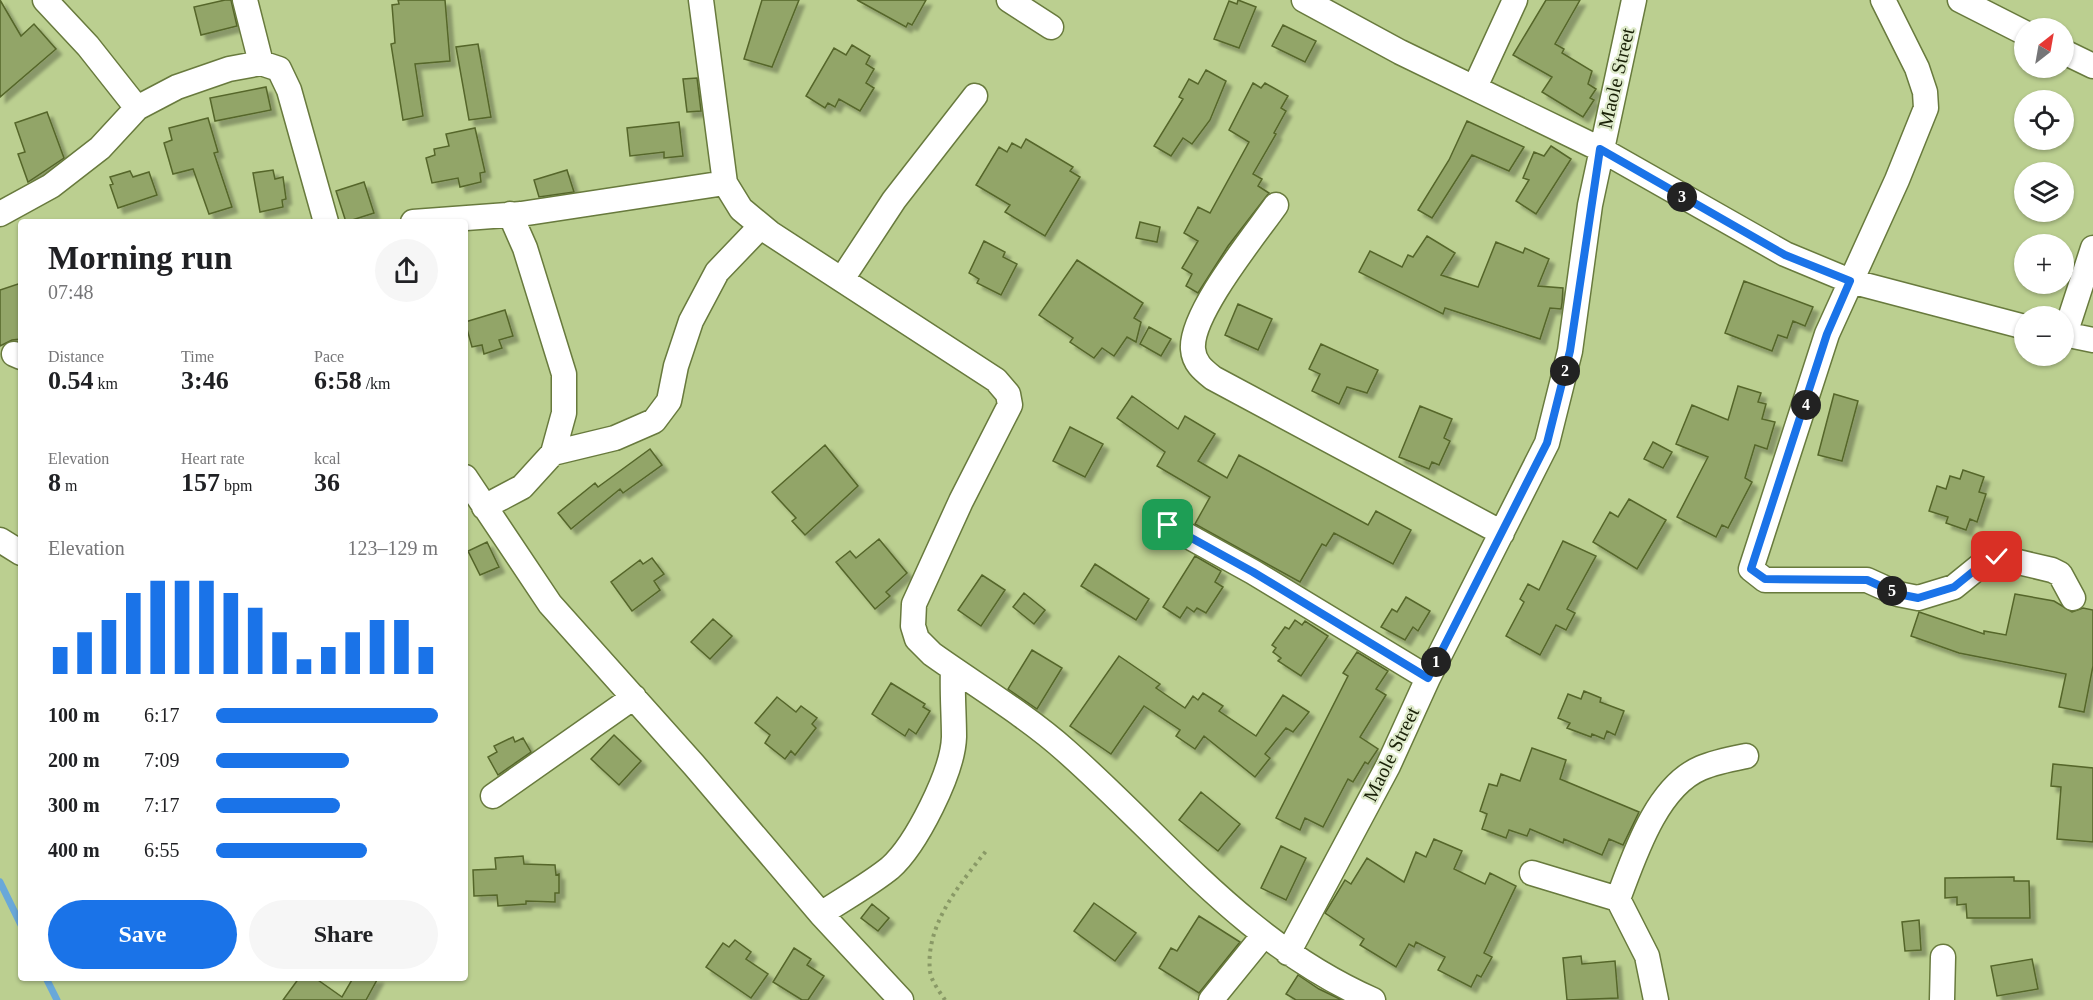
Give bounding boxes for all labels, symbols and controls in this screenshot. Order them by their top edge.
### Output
north arrow [2014,18,2074,78]
map controls [2014,18,2074,366]
street label: Maole Street [1594,25,1638,131]
button: locate [2014,90,2074,150]
button: layers [2014,162,2074,222]
pin: 3 [1667,182,1697,212]
text: 3 [1678,188,1686,205]
button: + [2014,234,2074,294]
button: share [375,239,438,302]
text: Morning run [48,240,232,276]
text: 07:48 [48,281,94,303]
button: − [2014,306,2074,366]
text: Distance [48,348,104,365]
text: Time [181,348,214,365]
text: Pace [314,348,344,365]
pin: 2 [1550,356,1580,386]
text: 2 [1561,362,1569,379]
text: 0.54 [48,366,94,395]
text: 3:46 [181,366,229,395]
text: 6:58 [314,366,362,395]
text: km [94,375,118,392]
text: /km [362,375,391,392]
pin: 4 [1791,390,1821,420]
text: 4 [1802,396,1810,413]
text: Elevation [48,450,109,467]
text: Heart rate [181,450,245,467]
text: kcal [314,450,341,467]
text: 8 [48,468,61,497]
text: 157 [181,468,220,497]
text: 36 [314,468,340,497]
text: m [61,477,77,494]
text: bpm [220,477,252,494]
pin [1142,499,1193,550]
icon: arrive [1151,508,1184,541]
pin [1971,531,2022,582]
text: Elevation [48,537,125,559]
text: 123–129 m [347,537,438,559]
icon: check [1980,540,2013,573]
pin: 5 [1877,576,1907,606]
text: 5 [1888,582,1896,599]
pin: 1 [1421,647,1451,677]
text: 1 [1432,653,1440,670]
street label: Maole Street [1359,703,1424,805]
text: 100 m [48,704,100,726]
text: 6:17 [144,704,180,726]
text: 200 m [48,749,100,771]
text: 7:09 [144,749,180,771]
text: 300 m [48,794,100,816]
text: 7:17 [144,794,180,816]
text: 400 m [48,839,100,861]
text: 6:55 [144,839,180,861]
button: Save [48,900,237,969]
button: Share [249,900,438,969]

